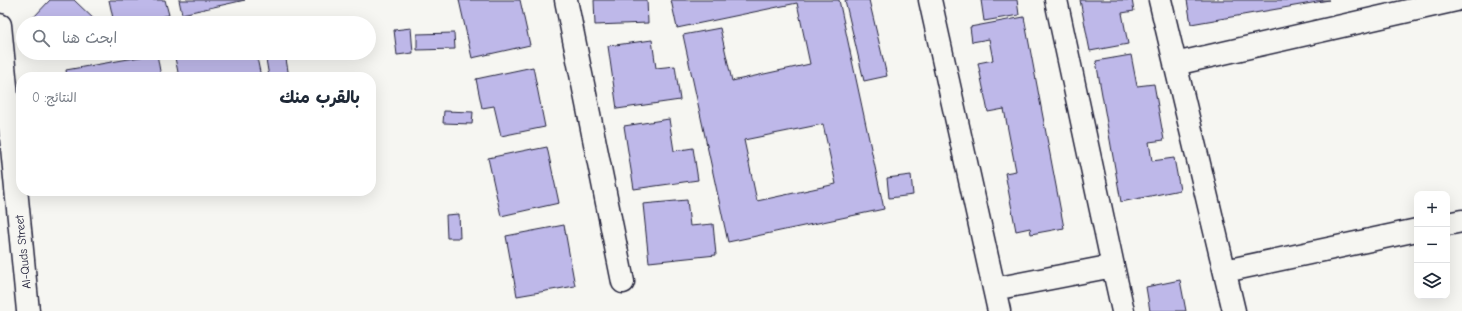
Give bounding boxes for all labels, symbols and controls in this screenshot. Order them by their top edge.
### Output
search box [16,16,376,60]
icon: search [30,27,52,49]
text: ابحث هنا [62,29,117,47]
text: بالقرب منك [279,88,360,107]
text: النتائج: 0 [32,90,77,105]
map controls [1414,191,1450,299]
button: + [1414,191,1450,227]
street label: Al-Quds Street [12,214,34,290]
button: − [1414,227,1450,263]
button: layers [1414,263,1450,299]

